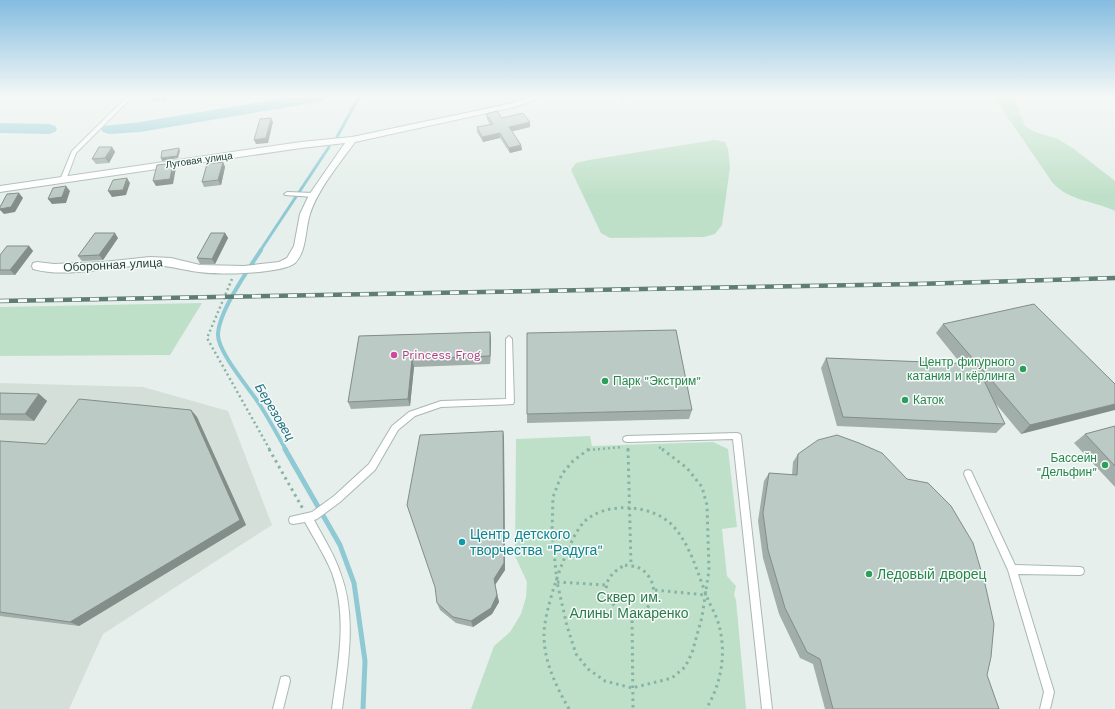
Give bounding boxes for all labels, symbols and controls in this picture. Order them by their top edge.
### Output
street label: Луговая улица [165,150,234,170]
street label: Оборонная улица [63,255,163,275]
place label: Princess Frog [402,348,481,362]
marker: Princess Frog [389,350,399,360]
place label: Центр фигурного катания и кёрлинга [907,355,1015,383]
marker: Центр фигурного катания и кёрлинга [1018,364,1028,374]
place label: Парк "Экстрим" [613,374,701,388]
marker: Парк "Экстрим" [600,376,610,386]
water label: Березовец [252,381,298,443]
place label: Каток [913,393,944,407]
marker: Каток [900,395,910,405]
place label: Бассейн "Дельфин" [1036,451,1097,479]
marker: Бассейн "Дельфин" [1100,460,1110,470]
place label: Центр детского творчества "Радуга" [470,526,603,558]
marker: Центр детского творчества "Радуга" [457,537,467,547]
place label: Ледовый дворец [877,566,987,582]
marker: Ледовый дворец [864,569,874,579]
park label: Сквер им. Алины Макаренко [569,589,689,621]

